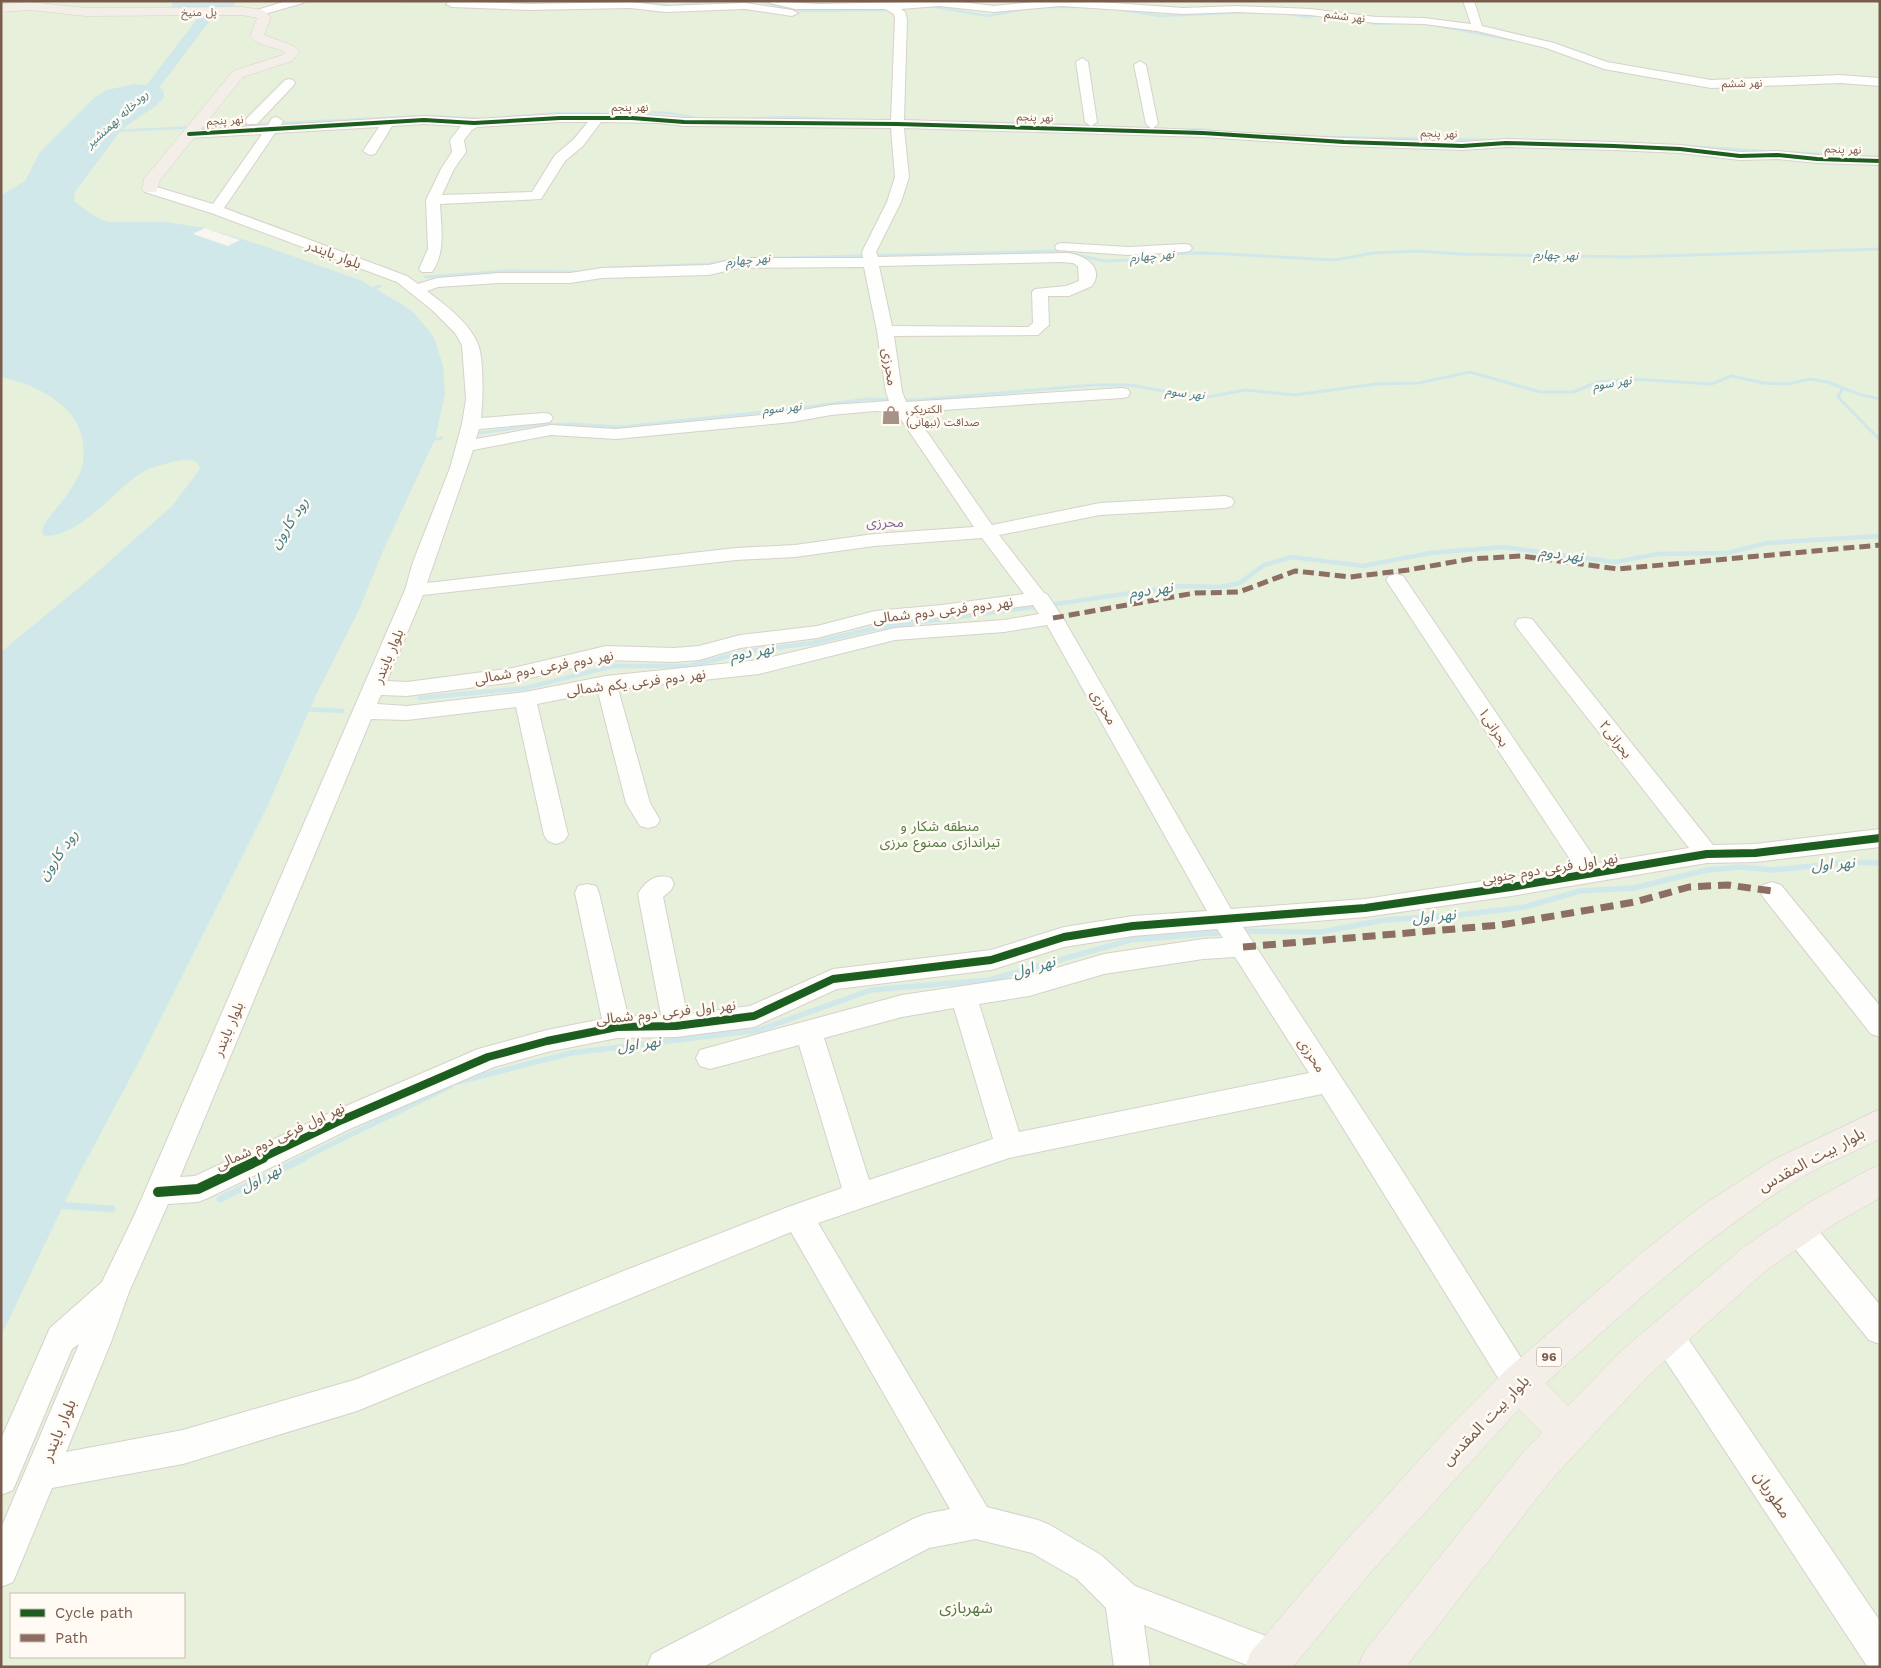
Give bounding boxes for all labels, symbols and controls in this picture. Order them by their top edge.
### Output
street label: پل منیخ [181,6,217,20]
street label: نهر ششم [1324,8,1366,27]
street label: نهر ششم [1721,77,1763,92]
water label: رودخانه بهمنشیر [82,87,151,151]
street label: نهر پنجم [612,101,648,116]
street label: نهر پنجم [1016,110,1054,127]
street label: نهر پنجم [206,113,244,130]
street label: نهر پنجم [1420,126,1458,143]
street label: نهر پنجم [1824,142,1862,159]
street label: بلوار بایندر [303,236,364,273]
water label: نهر چهارم [1128,247,1176,267]
water label: نهر چهارم [1532,247,1580,265]
water label: نهر چهارم [724,251,772,271]
street label: محرزی [878,347,901,387]
water label: نهر سوم [1591,373,1634,395]
water label: نهر سوم [1164,384,1207,404]
water label: نهر سوم [761,399,804,419]
place label: الکتریکی صداقت (نبهانی) [906,403,979,429]
shop icon: الکتریکی صداقت (نبهانی) [880,404,902,426]
water label: رود کارون [266,494,312,552]
district label: محرزی [866,514,904,531]
water label: نهر دوم [1537,542,1586,568]
water label: نهر دوم [1127,578,1176,604]
street label: نهر دوم فرعی دوم شمالی [872,593,1014,629]
street label: بلوار بایندر [369,626,408,687]
water label: نهر دوم [728,639,777,667]
street label: نهر دوم فرعی دوم شمالی [473,647,615,690]
street label: نهر دوم فرعی یکم شمالی [565,665,707,701]
street label: محرزی [1087,687,1120,728]
street label: بحرانی۱ [1475,704,1513,750]
street label: بحرانی۲ [1596,717,1636,762]
park label: منطقه شکار و تیراندازی ممنوع مرزی [880,818,1000,853]
water label: رود کارون [34,826,82,884]
street label: نهر اول فرعی دوم جنوبی [1481,849,1620,890]
water label: نهر اول [1811,853,1857,874]
water label: نهر اول [1412,905,1458,927]
water label: نهر اول [1011,952,1059,982]
street label: نهر اول فرعی دوم شمالی [595,997,737,1030]
street label: بلوار بایندر [209,999,248,1060]
water label: نهر اول [616,1032,663,1056]
street label: محرزی [1294,1035,1329,1076]
street label: نهر اول فرعی دوم شمالی [213,1099,348,1176]
street label: بلوار بیت المقدس [1755,1123,1868,1196]
water label: نهر اول [238,1160,286,1196]
road number: 96 [1536,1348,1562,1366]
street label: بلوار بیت المقدس [1438,1371,1533,1469]
street label: بلوار بایندر [37,1396,80,1465]
street label: مطوریان [1750,1467,1795,1522]
legend [10,1593,185,1658]
park label: شهربازی [939,1598,993,1617]
text: Cycle path [55,1604,133,1622]
text: Path [55,1629,88,1647]

